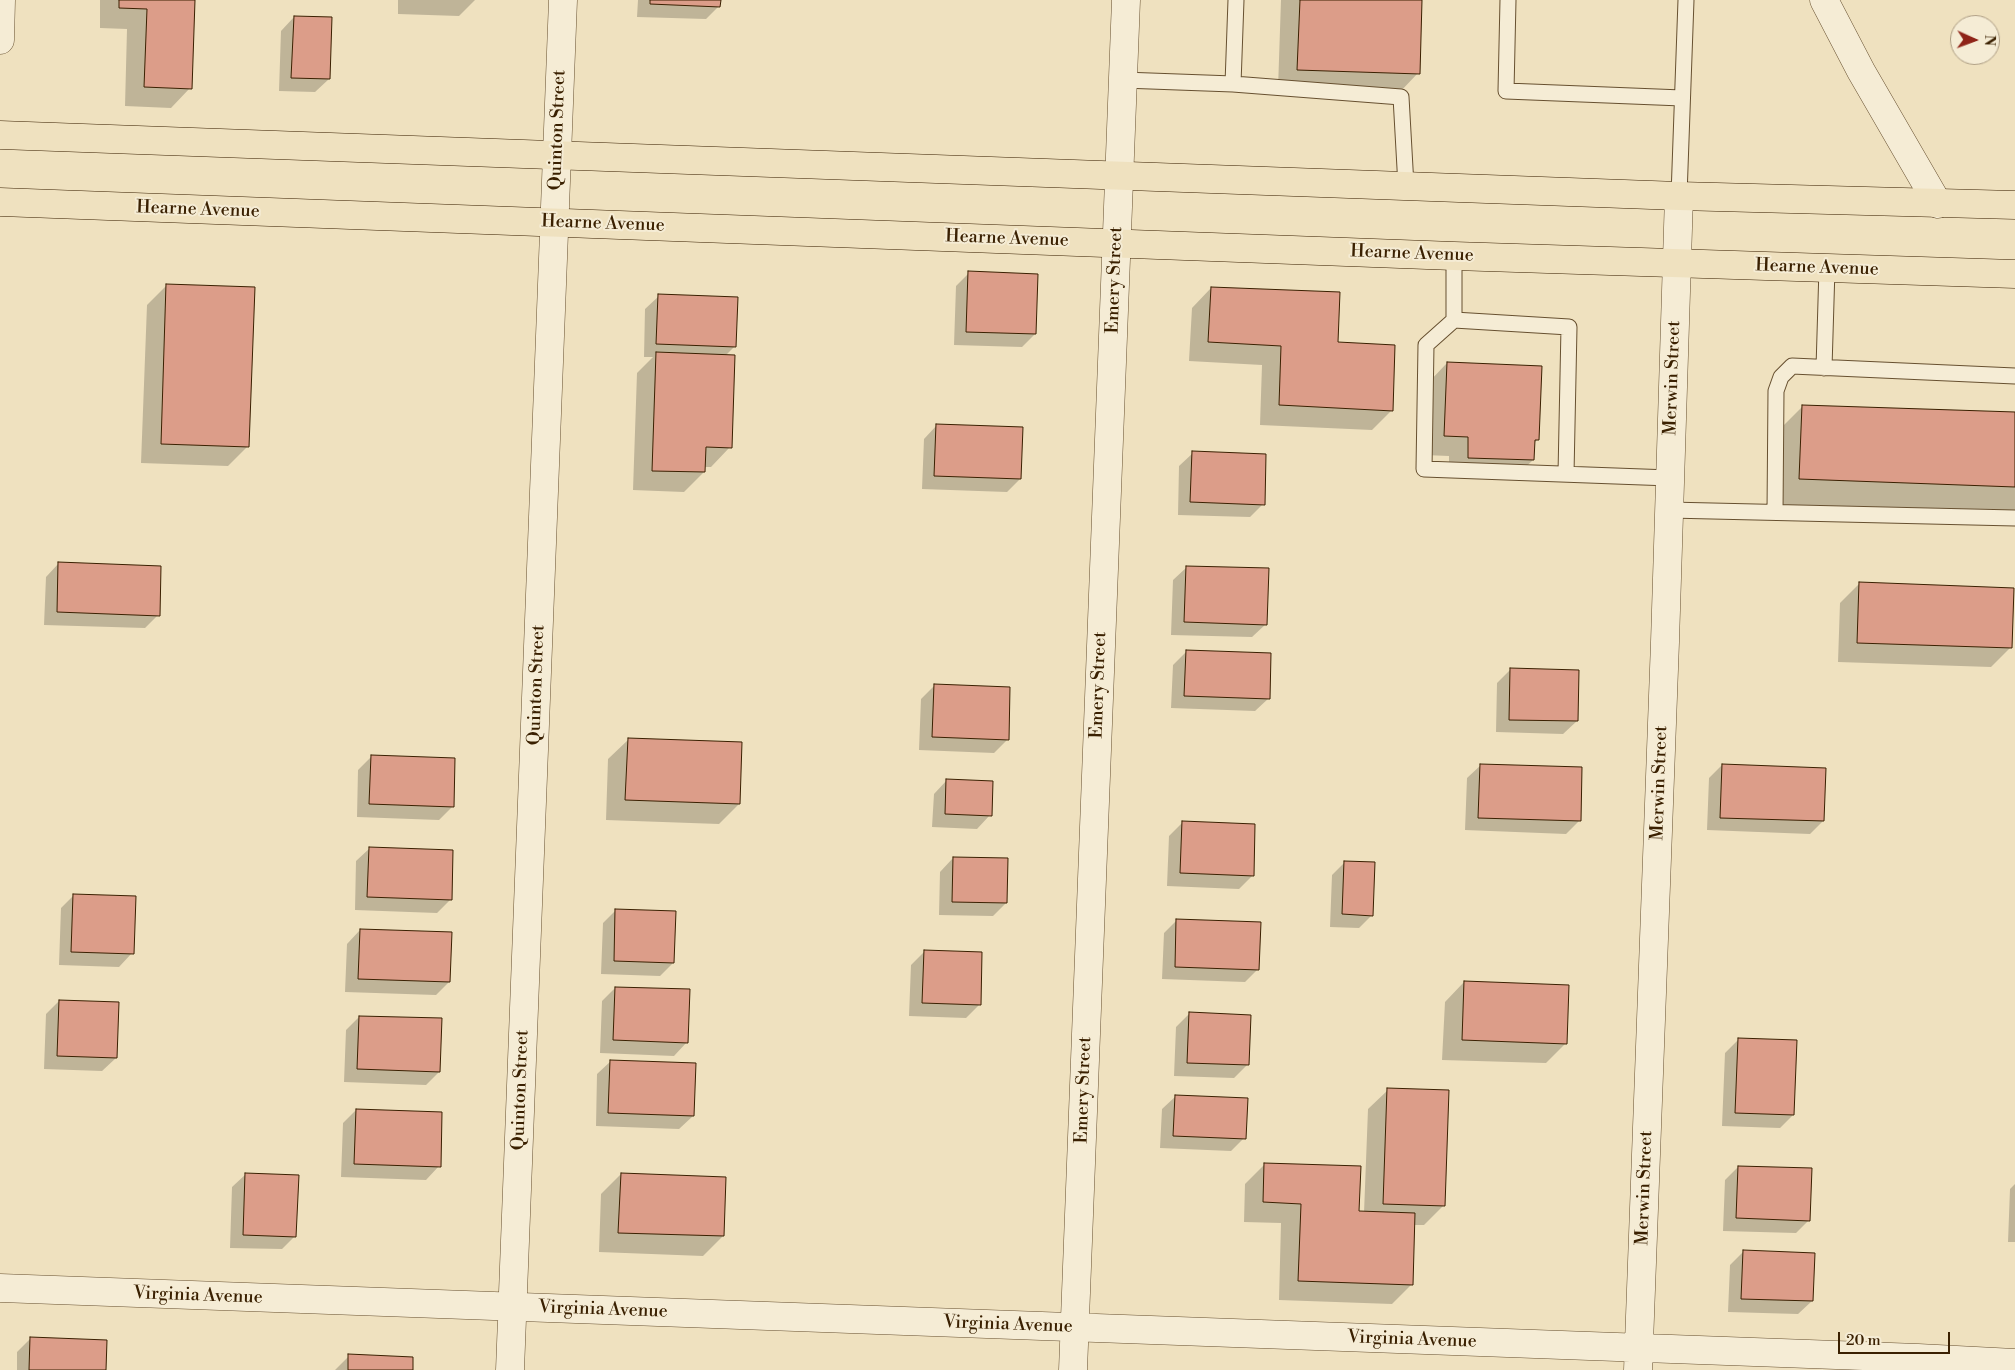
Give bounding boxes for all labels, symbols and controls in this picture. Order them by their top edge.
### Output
north arrow [1950,15,2000,65]
text: N [1980,35,1998,46]
street label: Quinton Street [545,69,571,191]
street label: Hearne Avenue [136,197,260,223]
street label: Hearne Avenue [541,211,665,237]
street label: Hearne Avenue [945,226,1069,252]
street label: Emery Street [1102,226,1128,334]
street label: Hearne Avenue [1350,241,1474,267]
street label: Hearne Avenue [1755,255,1879,281]
street label: Merwin Street [1660,320,1686,436]
street label: Quinton Street [524,624,550,746]
street label: Emery Street [1086,631,1112,739]
street label: Merwin Street [1647,725,1673,841]
street label: Quinton Street [508,1029,534,1151]
street label: Emery Street [1071,1036,1097,1144]
street label: Merwin Street [1632,1130,1658,1246]
street label: Virginia Avenue [133,1283,263,1309]
street label: Virginia Avenue [538,1297,668,1323]
street label: Virginia Avenue [943,1312,1073,1338]
scale bar [1840,1322,1952,1354]
street label: Virginia Avenue [1347,1327,1477,1353]
text: 20 m [1846,1331,1881,1350]

